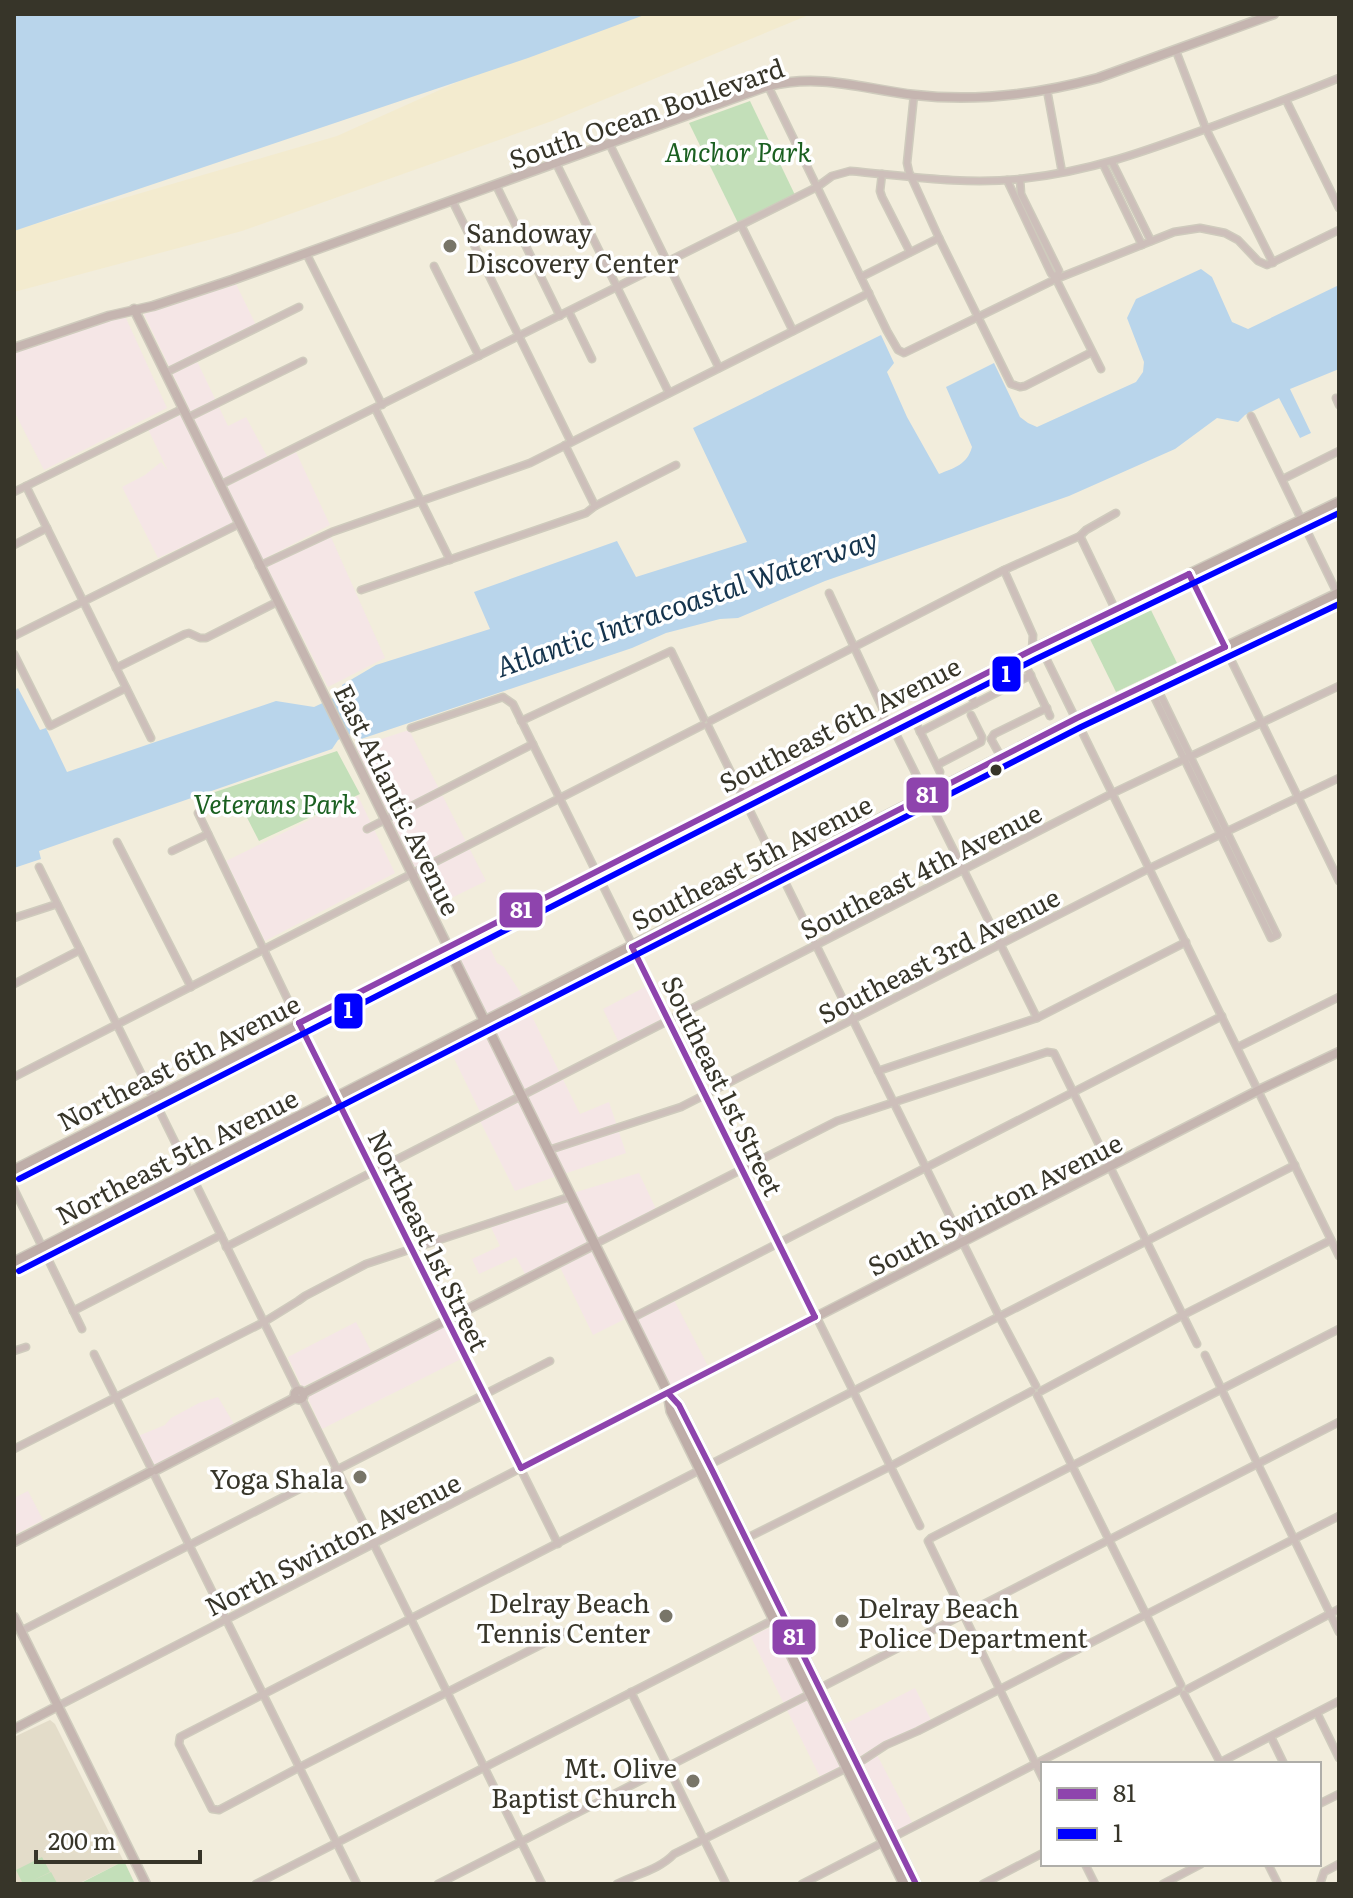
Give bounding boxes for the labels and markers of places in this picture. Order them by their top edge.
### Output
place label: Sandoway Discovery Center [466,212,679,281]
marker: Sandoway Discovery Center [441,237,459,255]
unlabelled marker [988,762,1004,778]
place label: Yoga Shala [210,1458,344,1497]
marker: Yoga Shala [351,1468,369,1486]
place label: Delray Beach Tennis Center [476,1582,651,1651]
place label: Delray Beach Police Department [858,1587,1088,1656]
marker: Delray Beach Tennis Center [657,1607,675,1625]
marker: Delray Beach Police Department [833,1612,851,1630]
place label: Mt. Olive Baptist Church [491,1747,677,1816]
marker: Mt. Olive Baptist Church [684,1772,702,1790]

